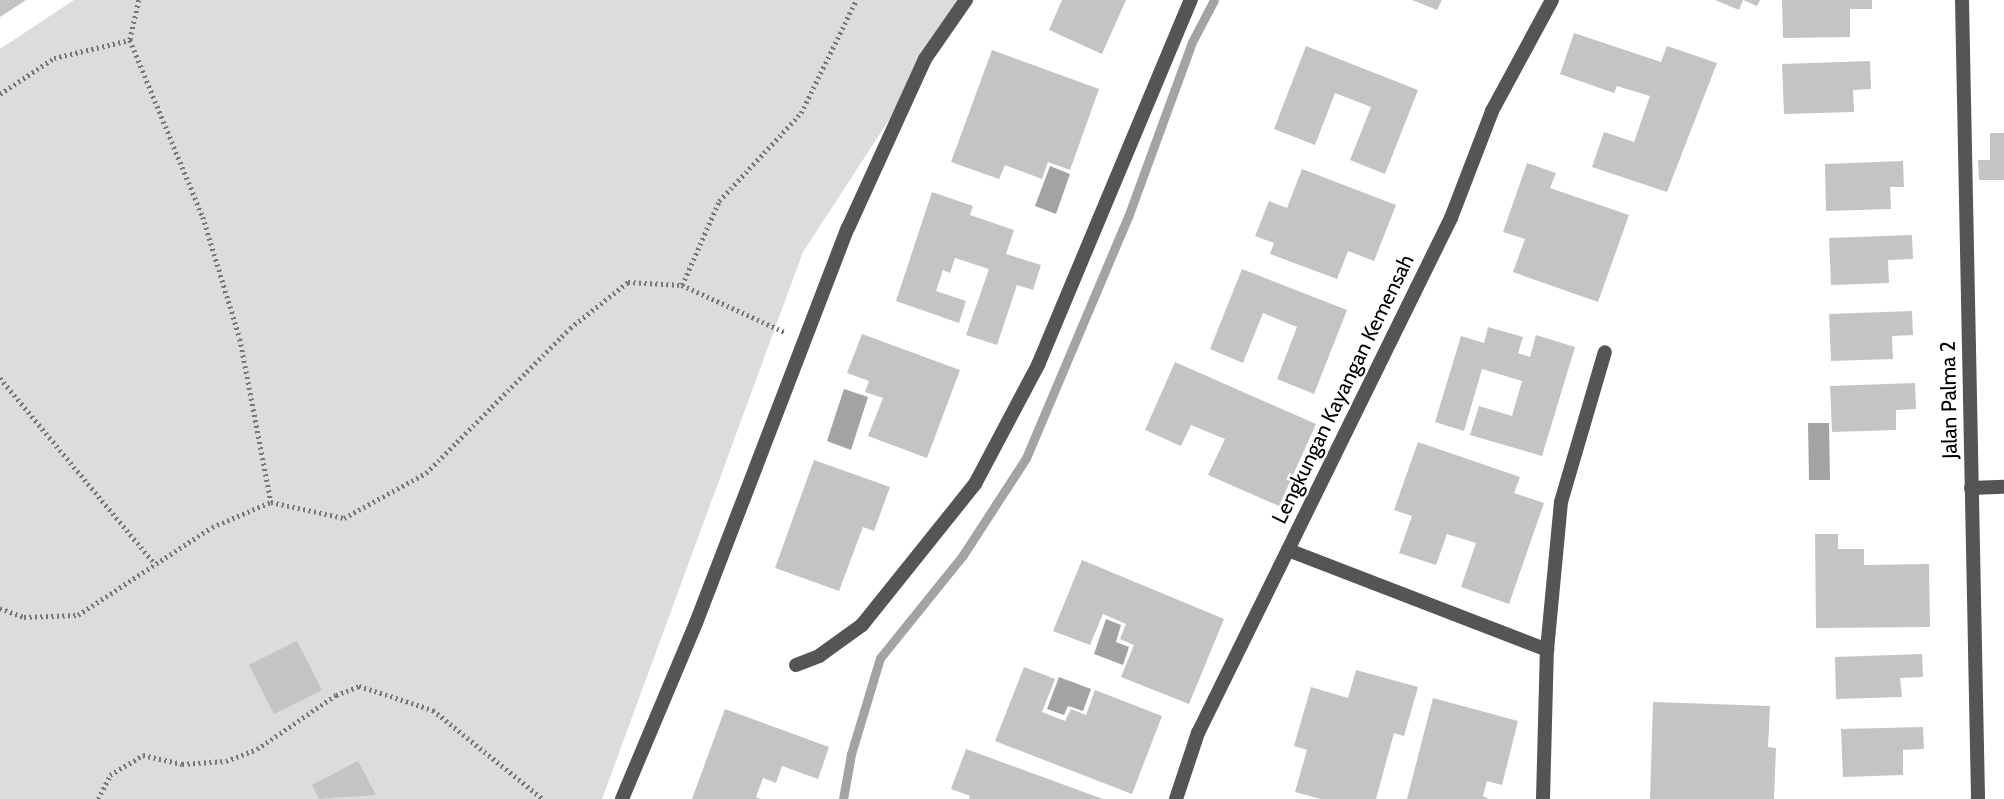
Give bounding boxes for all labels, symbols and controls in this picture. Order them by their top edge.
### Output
street label: Lengkungan Kayangan Kemensah [1267,250,1419,528]
street label: Jalan Palma 2 [1935,341,1963,459]

